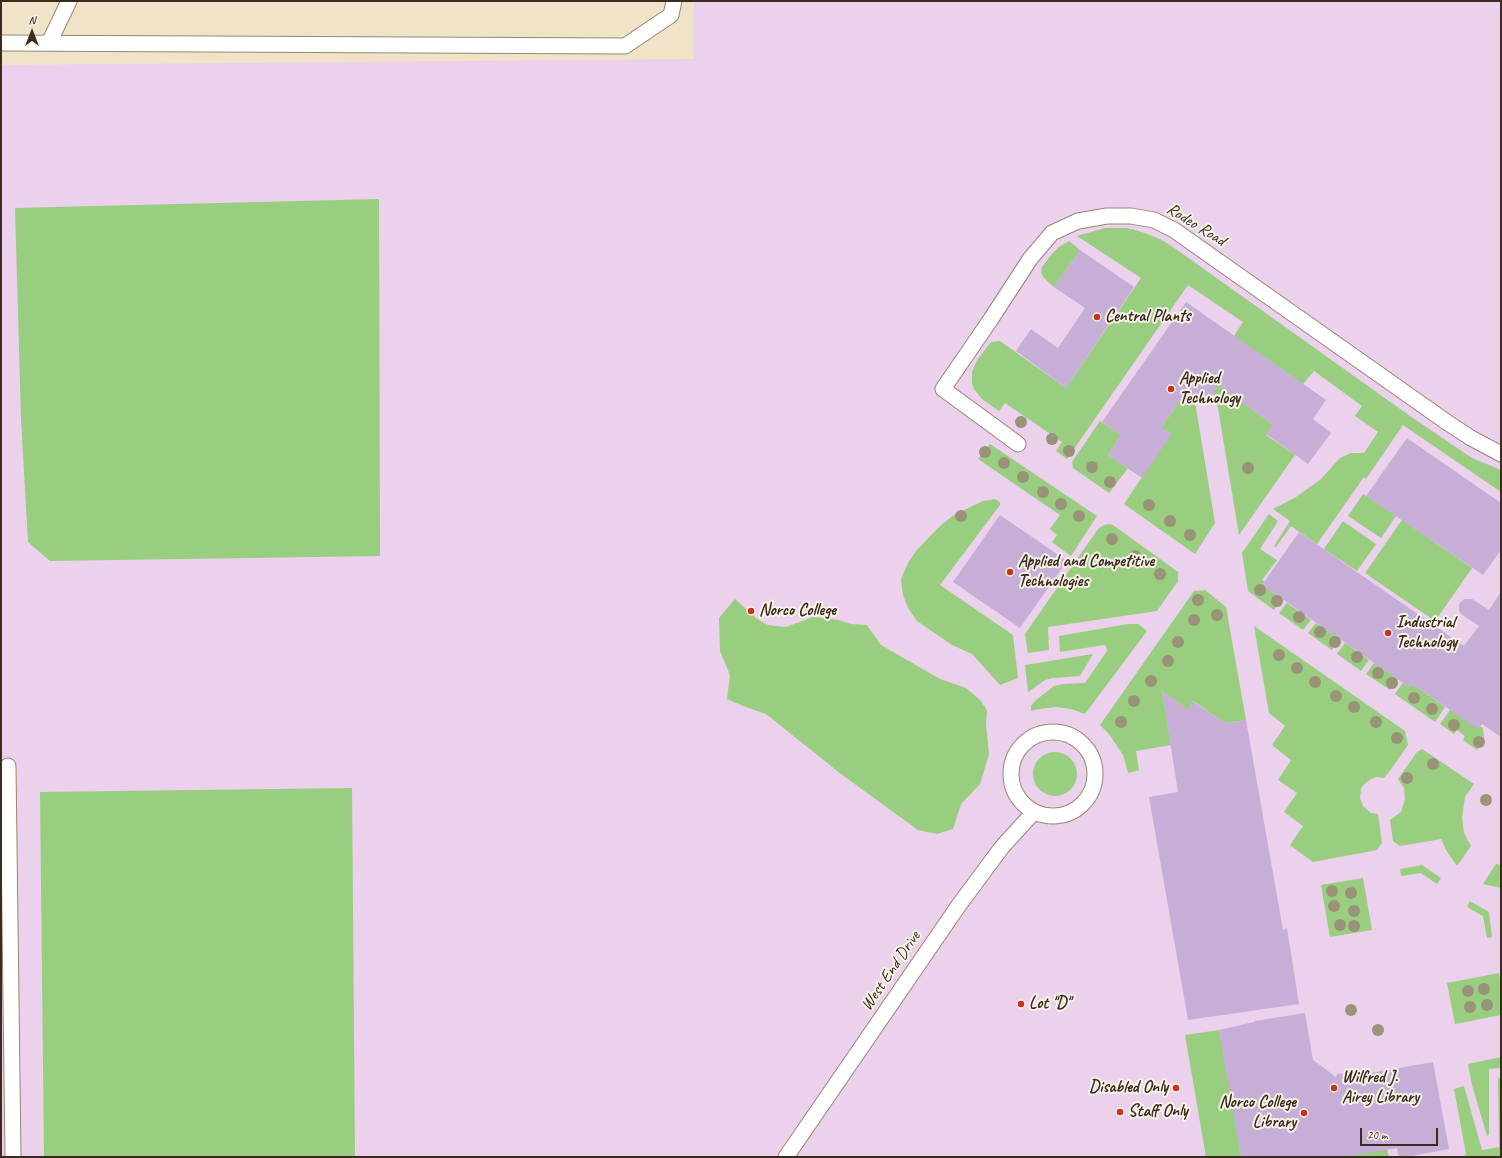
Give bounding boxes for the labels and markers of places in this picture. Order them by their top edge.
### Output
place label: Central Plants [1105,307,1191,327]
marker: Central Plants [1092,312,1102,322]
place label: Applied Technology [1179,369,1240,409]
marker: Applied Technology [1166,384,1176,394]
place label: Applied and Competitive Technologies [1018,552,1154,592]
marker: Applied and Competitive Technologies [1005,567,1015,577]
place label: Norco College [759,601,836,621]
marker: Norco College [746,606,756,616]
place label: Industrial Technology [1396,613,1457,653]
marker: Industrial Technology [1383,628,1393,638]
place label: Lot "D" [1029,994,1070,1014]
marker: Lot "D" [1016,999,1026,1009]
place label: Wilfred J. Airey Library [1342,1068,1419,1108]
place label: Disabled Only [1089,1078,1168,1098]
marker: Disabled Only [1171,1083,1181,1093]
marker: Wilfred J. Airey Library [1329,1083,1339,1093]
place label: Norco College Library [1219,1093,1296,1133]
place label: Staff Only [1128,1102,1188,1122]
marker: Staff Only [1115,1107,1125,1117]
marker: Norco College Library [1299,1108,1309,1118]

